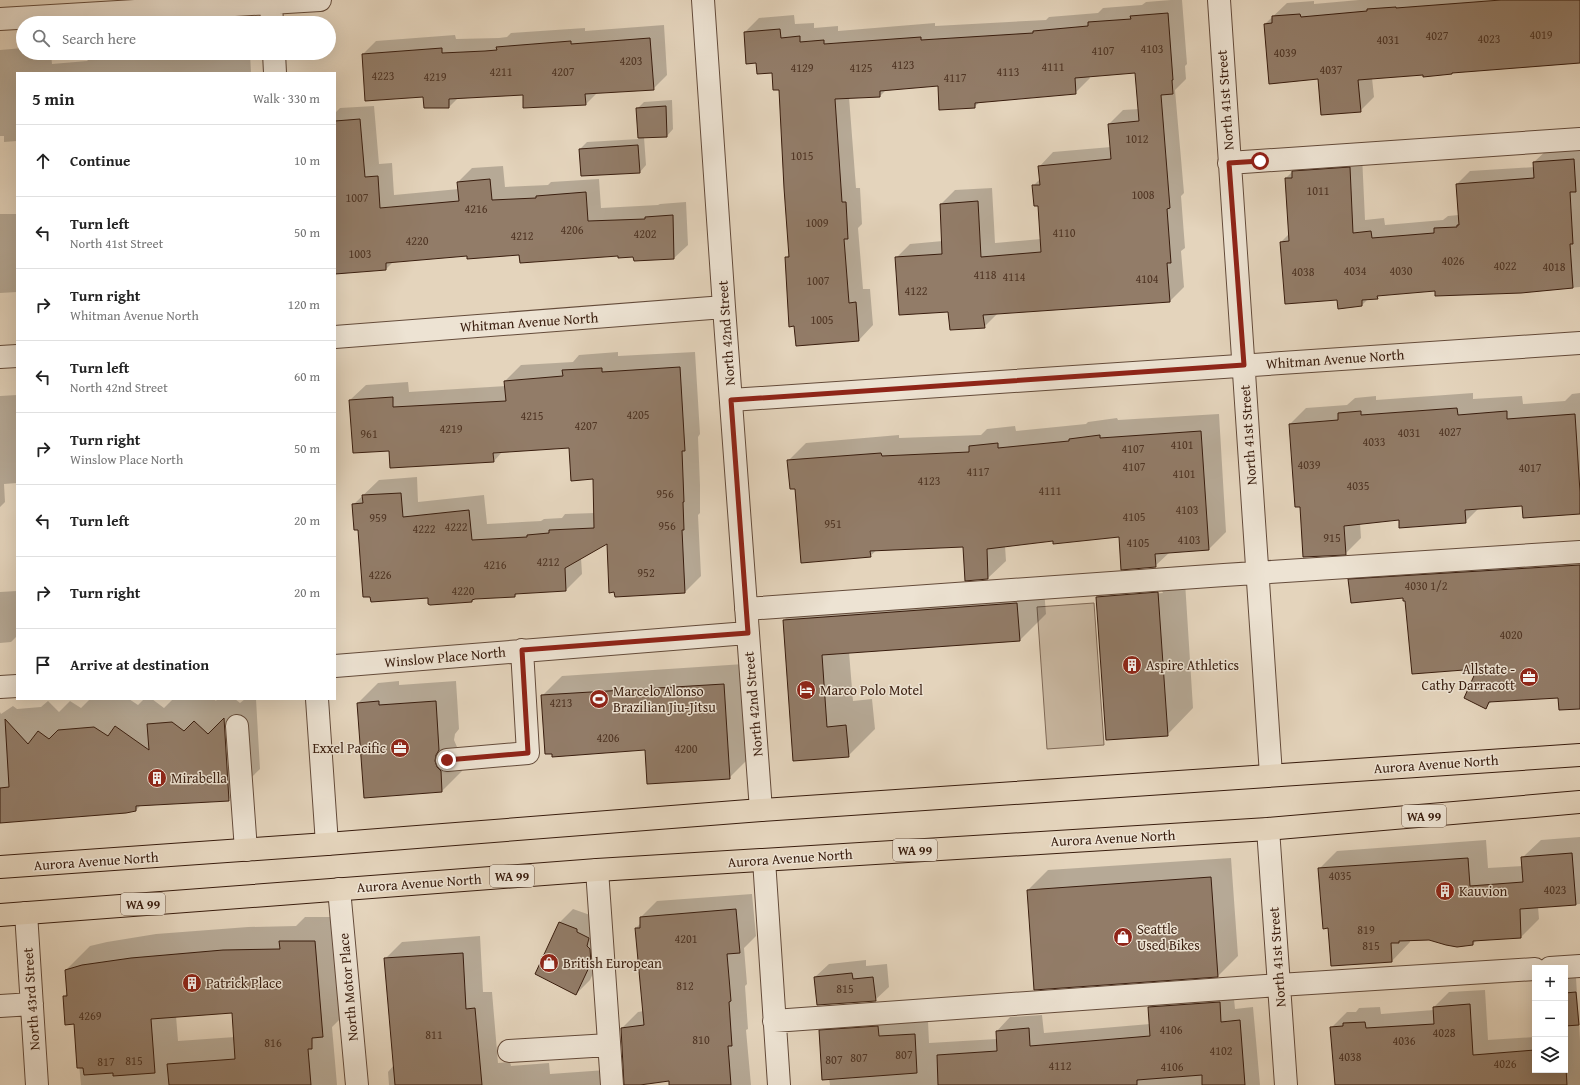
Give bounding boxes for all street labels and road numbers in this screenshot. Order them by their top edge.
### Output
street label: North 41st Street [1212,49,1238,151]
street label: North 42nd Street [712,280,740,386]
street label: Whitman Avenue North [459,307,599,337]
street label: Whitman Avenue North [1265,344,1405,374]
street label: North 41st Street [1235,384,1261,486]
street label: Winslow Place North [383,642,507,672]
street label: North 42nd Street [738,651,768,757]
street label: Aurora Avenue North [1373,750,1499,778]
road number: WA 99 [1402,805,1446,827]
street label: Aurora Avenue North [1050,825,1176,851]
road number: WA 99 [893,839,937,861]
street label: Aurora Avenue North [727,844,853,872]
street label: Aurora Avenue North [33,847,159,875]
road number: WA 99 [490,865,534,887]
street label: Aurora Avenue North [356,869,482,897]
road number: WA 99 [121,893,165,915]
street label: North 41st Street [1264,906,1290,1008]
street label: North Motor Place [333,932,363,1042]
street label: North 43rd Street [17,947,45,1051]

